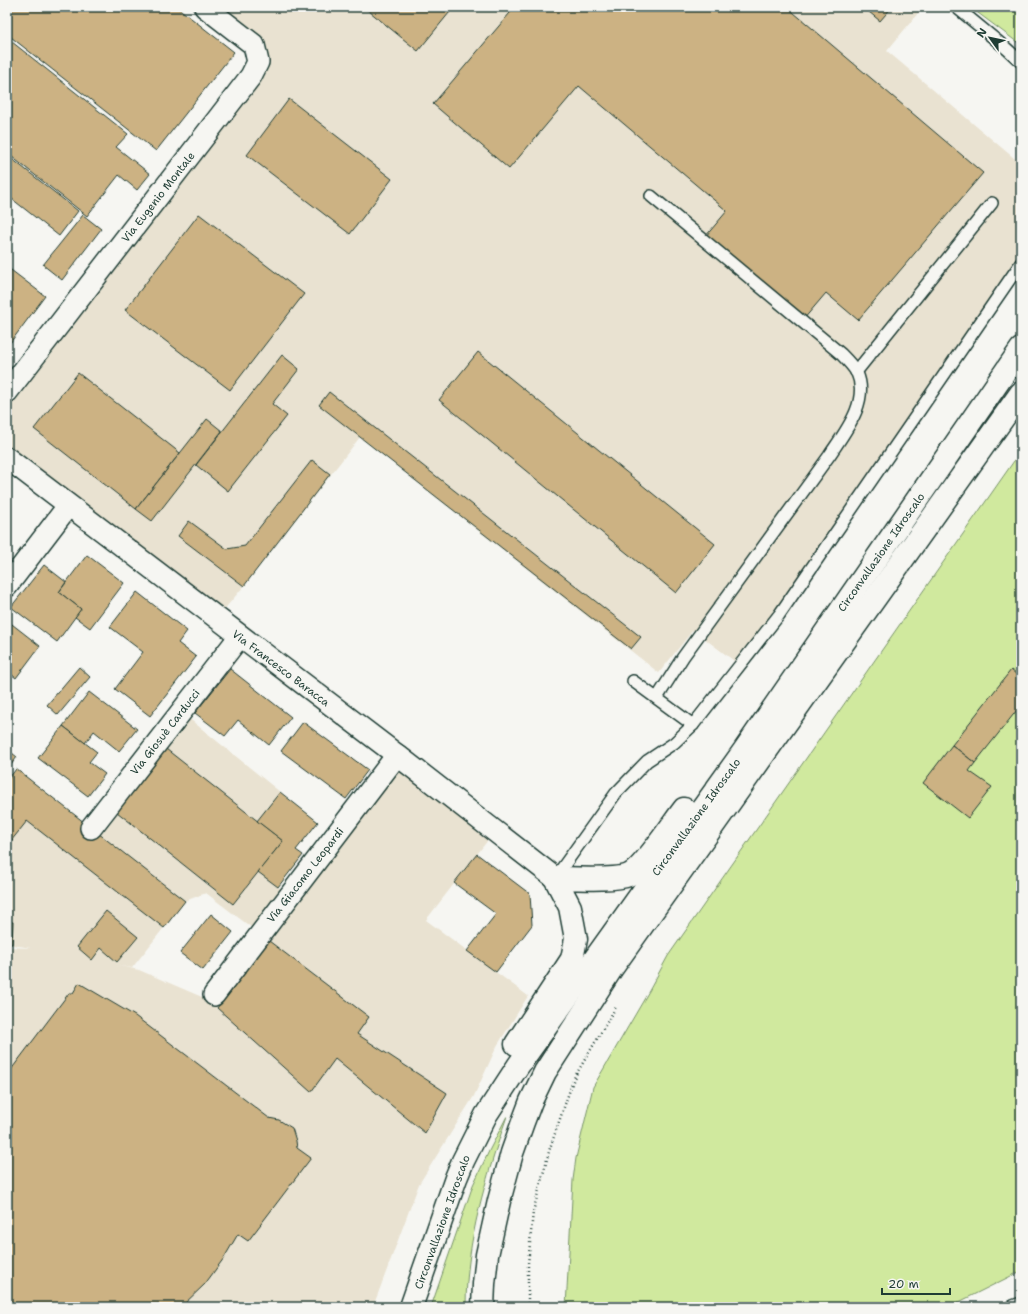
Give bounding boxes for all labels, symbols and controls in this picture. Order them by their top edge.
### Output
north arrow [970,18,1010,58]
text: N [973,25,991,41]
street label: Via Eugenio Montale [118,149,198,246]
street label: Circonvallazione Idroscalo [835,490,928,615]
street label: Via Francesco Baracca [229,627,333,710]
street label: Via Giosuè Carducci [127,686,204,778]
street label: Circonvallazione Idroscalo [649,755,744,879]
street label: Via Giacomo Leopardi [263,825,347,926]
street label: Circonvallazione Idroscalo [411,1153,474,1291]
scale bar [882,1270,950,1296]
text: 20 m [888,1276,919,1292]

